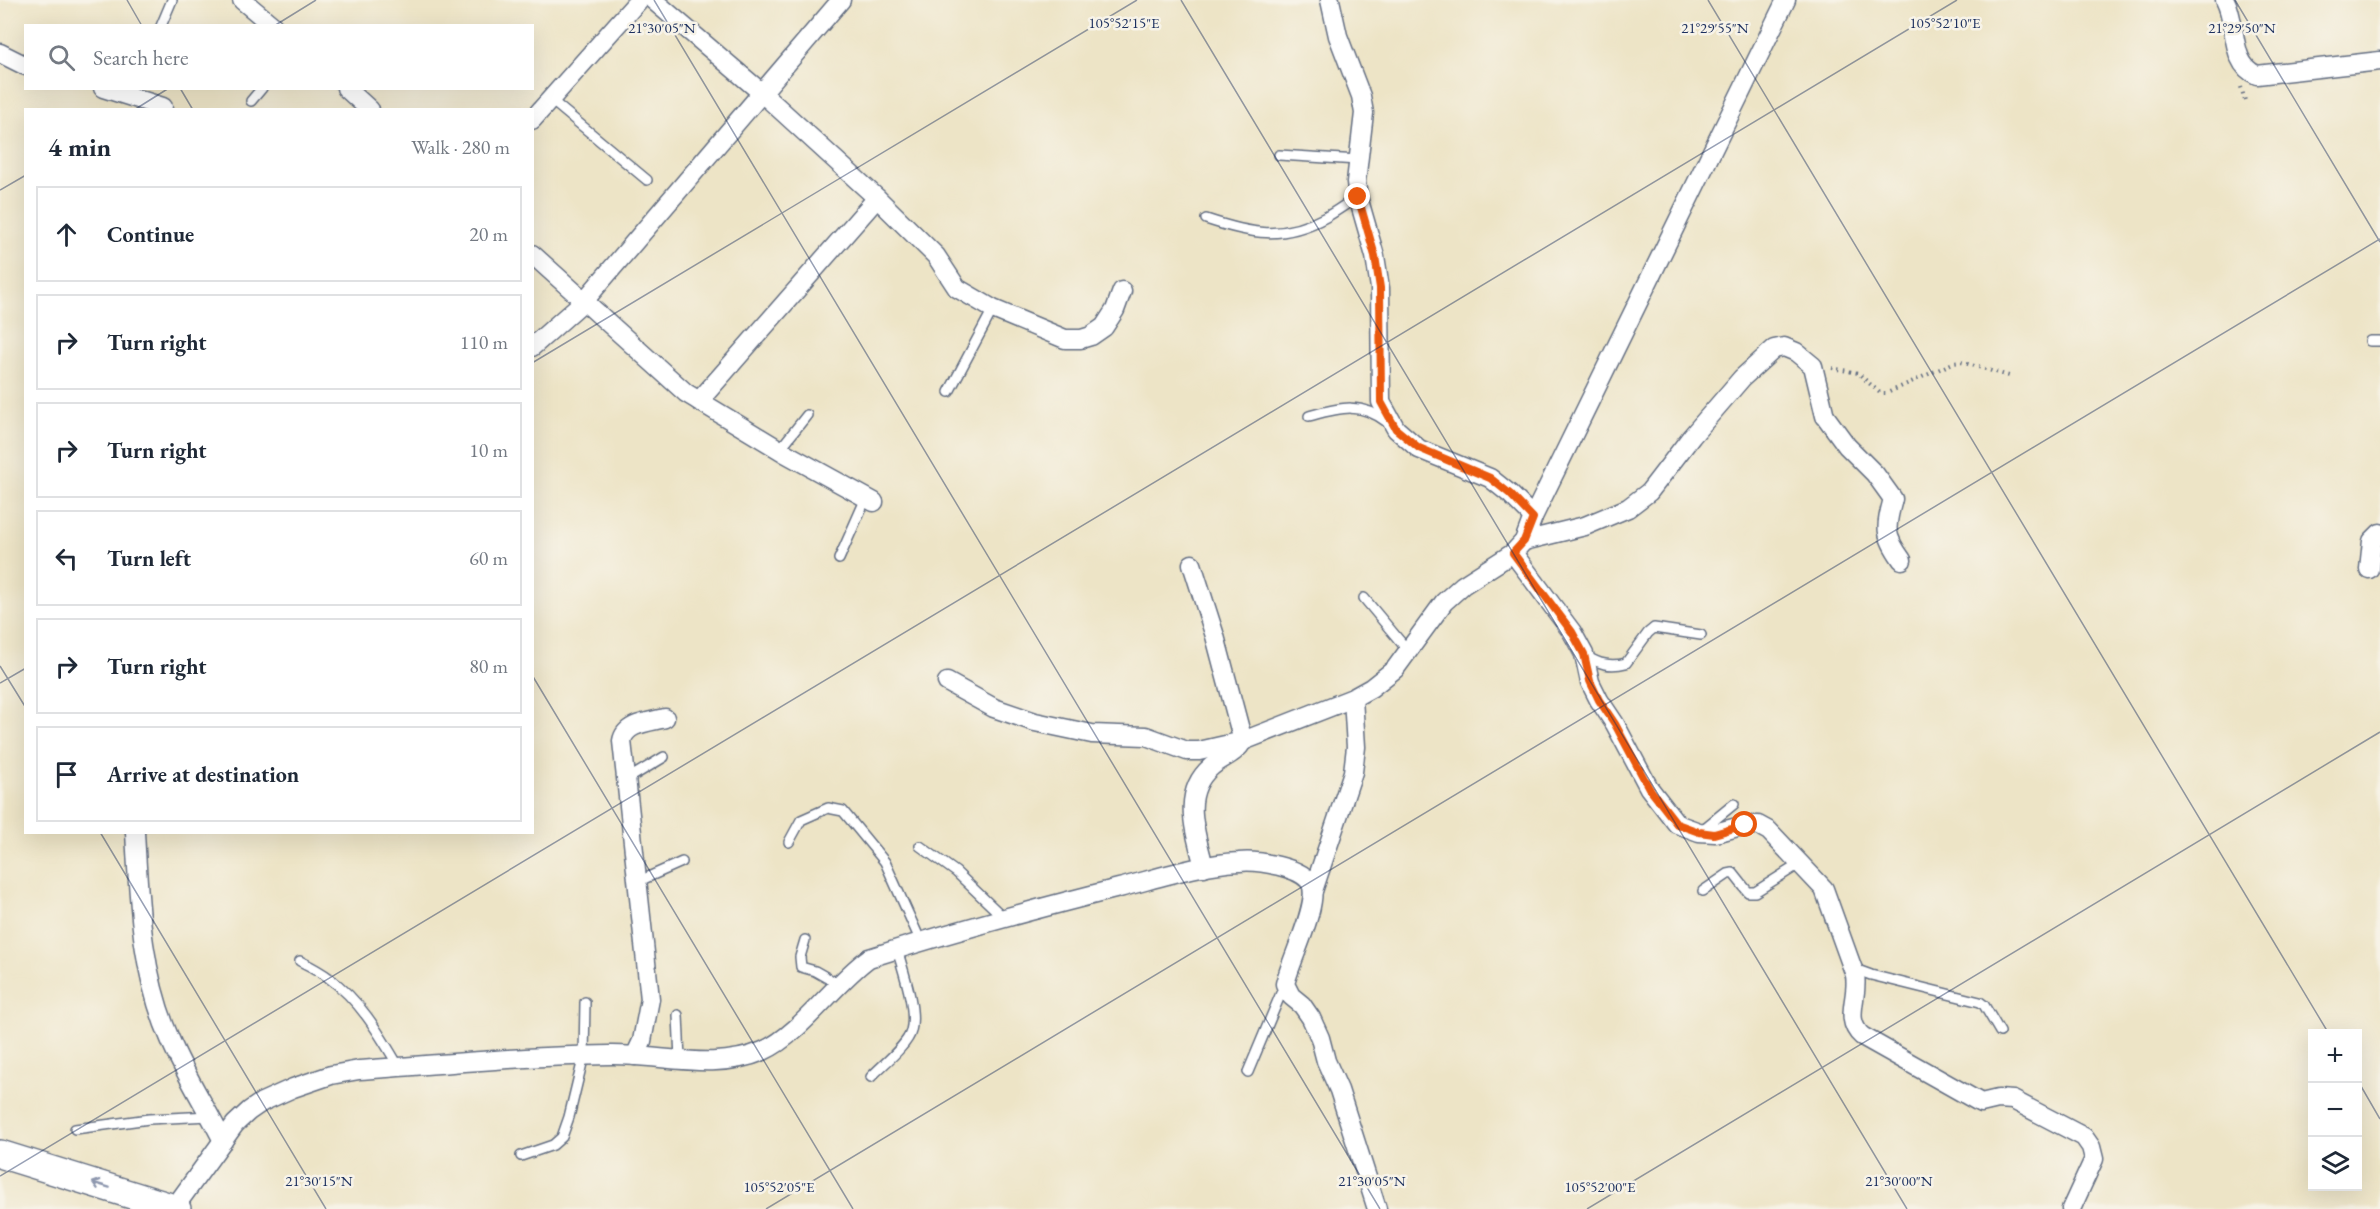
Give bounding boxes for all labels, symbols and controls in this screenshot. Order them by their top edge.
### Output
text: 105°52'15"E [1088,13,1160,32]
text: 105°52'10"E [1909,13,1981,32]
text: 21°30'05"N [628,18,696,37]
text: 21°29'55"N [1681,18,1749,37]
text: 21°29'50"N [2208,18,2276,37]
search box [24,24,534,90]
icon: search [45,41,78,74]
text: Search here [93,43,188,72]
text: 4 min [48,130,111,164]
text: Walk · 280 m [411,134,510,160]
route end [1344,183,1370,209]
icon: ahead [50,218,83,251]
text: Continue [107,220,194,249]
text: 20 m [469,221,508,247]
icon: right [50,326,83,359]
text: Turn right [107,328,206,357]
text: 110 m [460,329,508,355]
icon: right [50,434,83,467]
text: Turn right [107,436,206,465]
text: 10 m [469,437,508,463]
icon: left [50,542,83,575]
text: Turn left [107,544,191,573]
text: 60 m [469,545,508,571]
icon: right [50,650,83,683]
text: Turn right [107,652,206,681]
text: 80 m [469,653,508,679]
icon: arrive [50,758,83,791]
text: Arrive at destination [107,760,299,789]
route start [1731,811,1757,837]
map controls [2308,1029,2362,1191]
button: + [2308,1029,2362,1083]
button: − [2308,1083,2362,1137]
button: layers [2308,1137,2362,1191]
text: 21°30'15"N [285,1171,353,1190]
text: 21°30'05"N [1338,1171,1406,1190]
text: 21°30'00"N [1865,1171,1933,1190]
text: 105°52'05"E [743,1177,815,1196]
text: 105°52'00"E [1564,1177,1636,1196]
one-way arrow [92,1179,111,1190]

